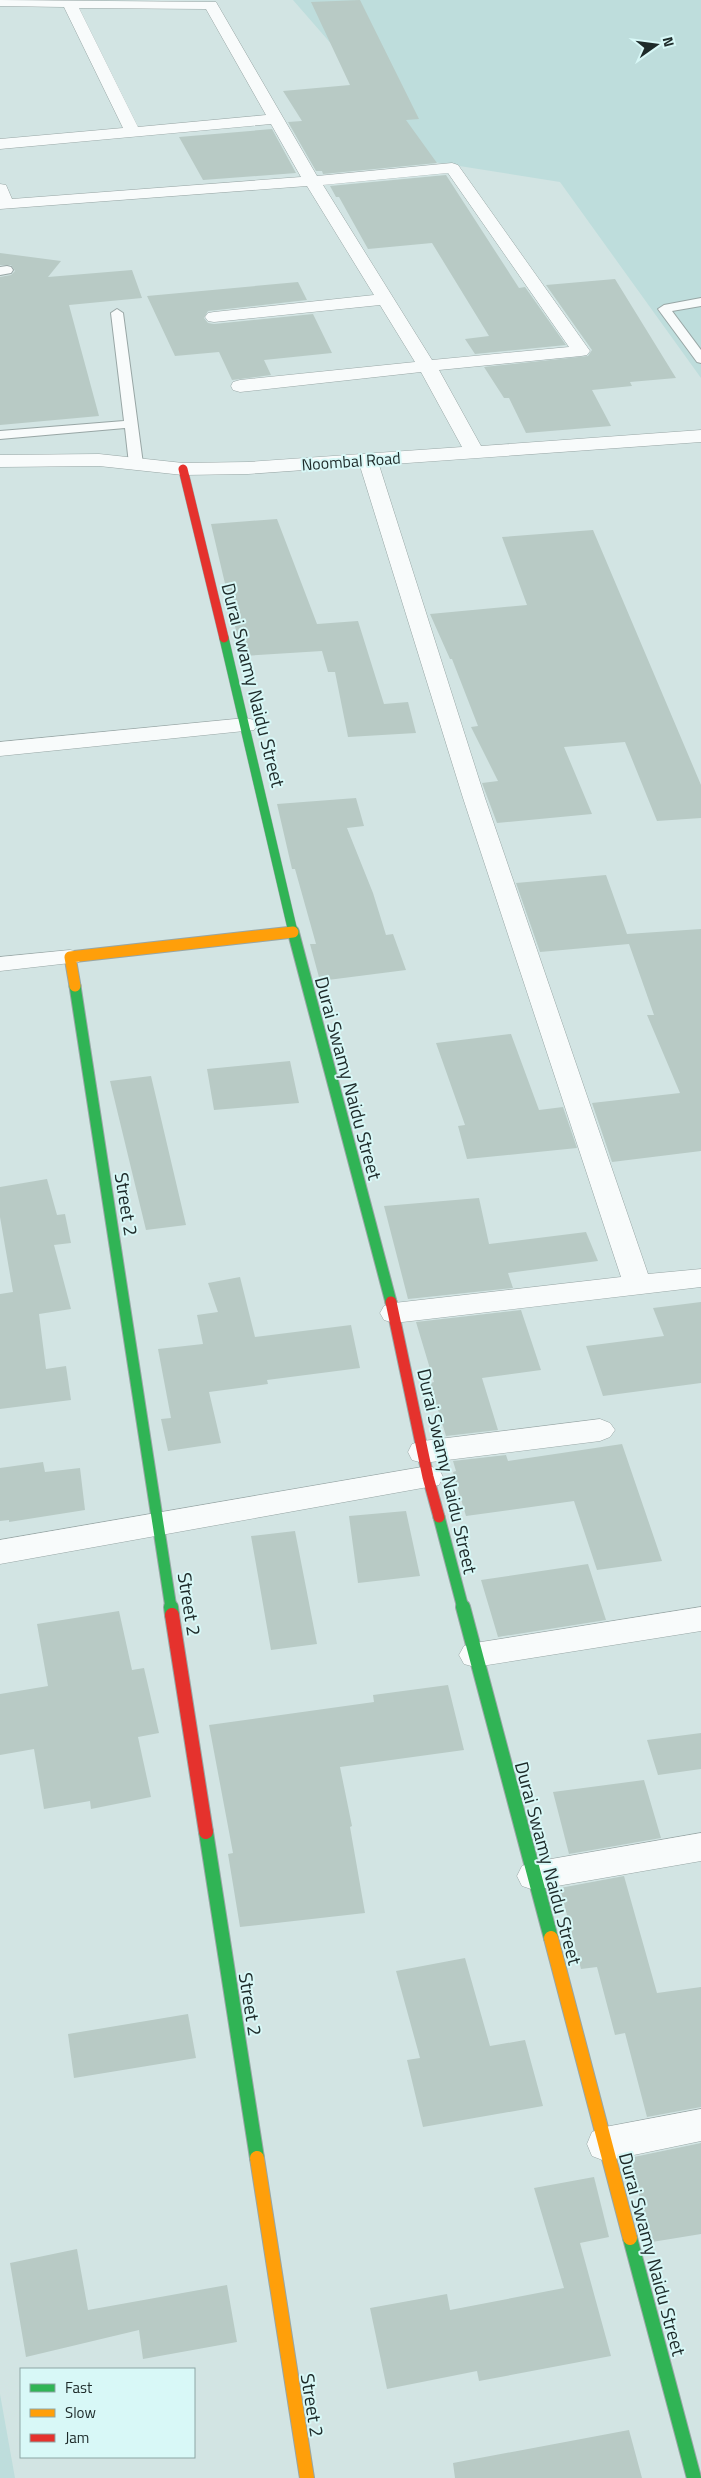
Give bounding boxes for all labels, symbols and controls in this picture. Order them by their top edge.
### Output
north arrow [631,20,681,70]
text: N [658,34,680,49]
street label: Noombal Road [301,446,401,476]
street label: Durai Swamy Naidu Street [215,580,294,791]
street label: Durai Swamy Naidu Street [308,973,390,1183]
street label: Street 2 [108,1170,146,1238]
street label: Durai Swamy Naidu Street [410,1366,486,1577]
street label: Street 2 [171,1570,209,1638]
street label: Durai Swamy Naidu Street [508,1758,590,1968]
street label: Street 2 [232,1970,270,2038]
street label: Durai Swamy Naidu Street [612,2149,694,2359]
legend [20,2368,195,2458]
street label: Street 2 [294,2371,332,2439]
text: Fast [65,2376,93,2399]
text: Slow [65,2401,96,2424]
text: Jam [65,2426,89,2449]

